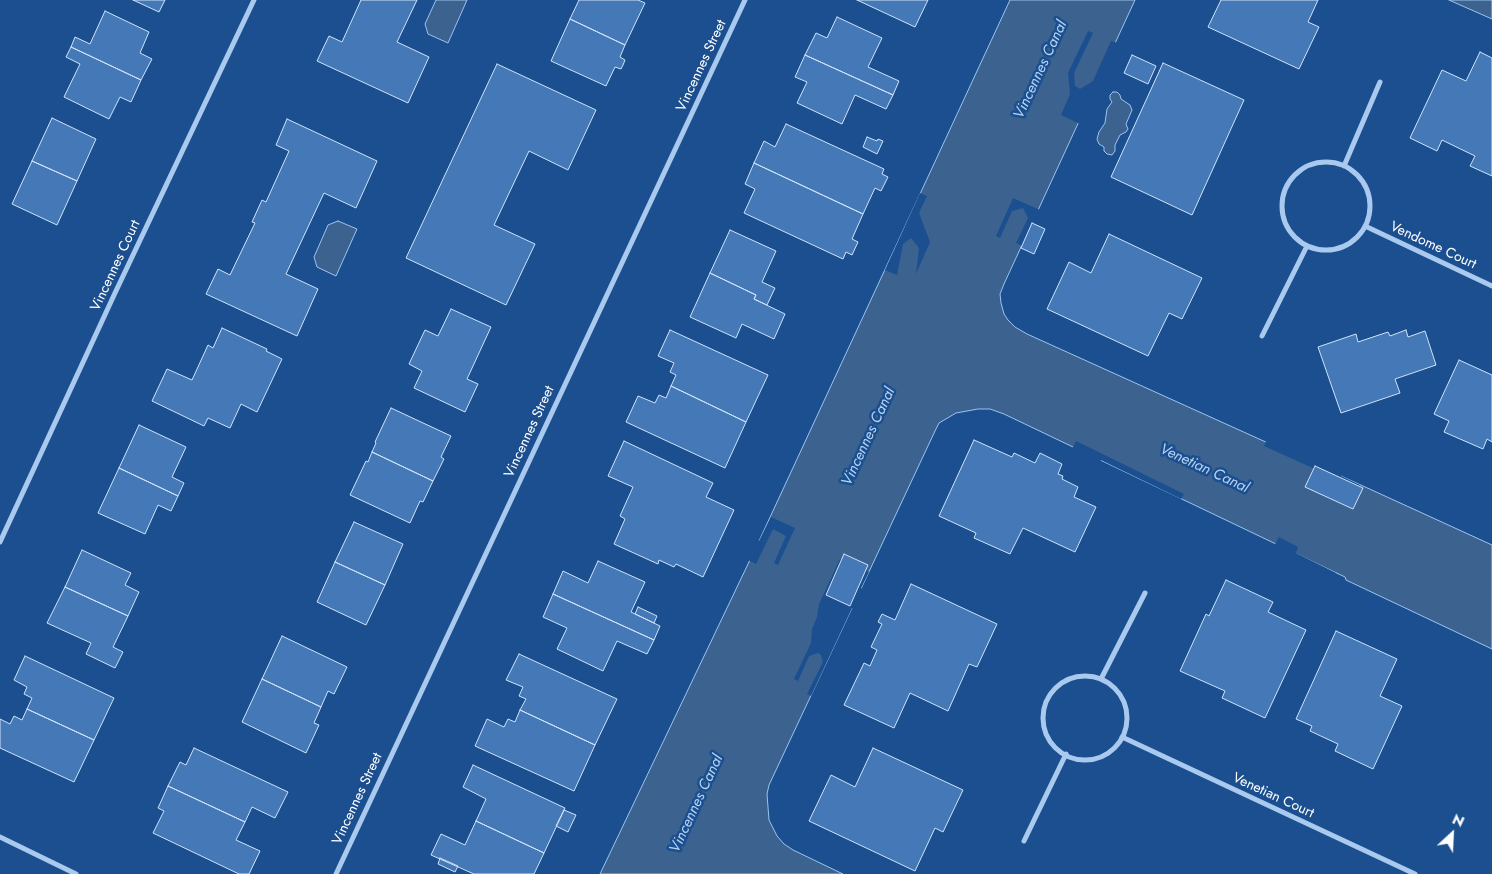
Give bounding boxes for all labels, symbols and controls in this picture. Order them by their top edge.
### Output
street label: Vincennes Street [673,17,731,115]
water label: Vincennes Canal [1010,18,1072,122]
street label: Vincennes Court [88,218,144,314]
street label: Vendome Court [1387,219,1479,273]
street label: Vincennes Street [501,383,559,481]
water label: Vincennes Canal [838,385,900,489]
water label: Venetian Canal [1157,440,1251,498]
street label: Vincennes Street [329,750,387,848]
water label: Vincennes Canal [666,752,728,856]
street label: Venetian Court [1230,770,1316,822]
north arrow [1427,809,1477,859]
text: N [1449,809,1468,832]

